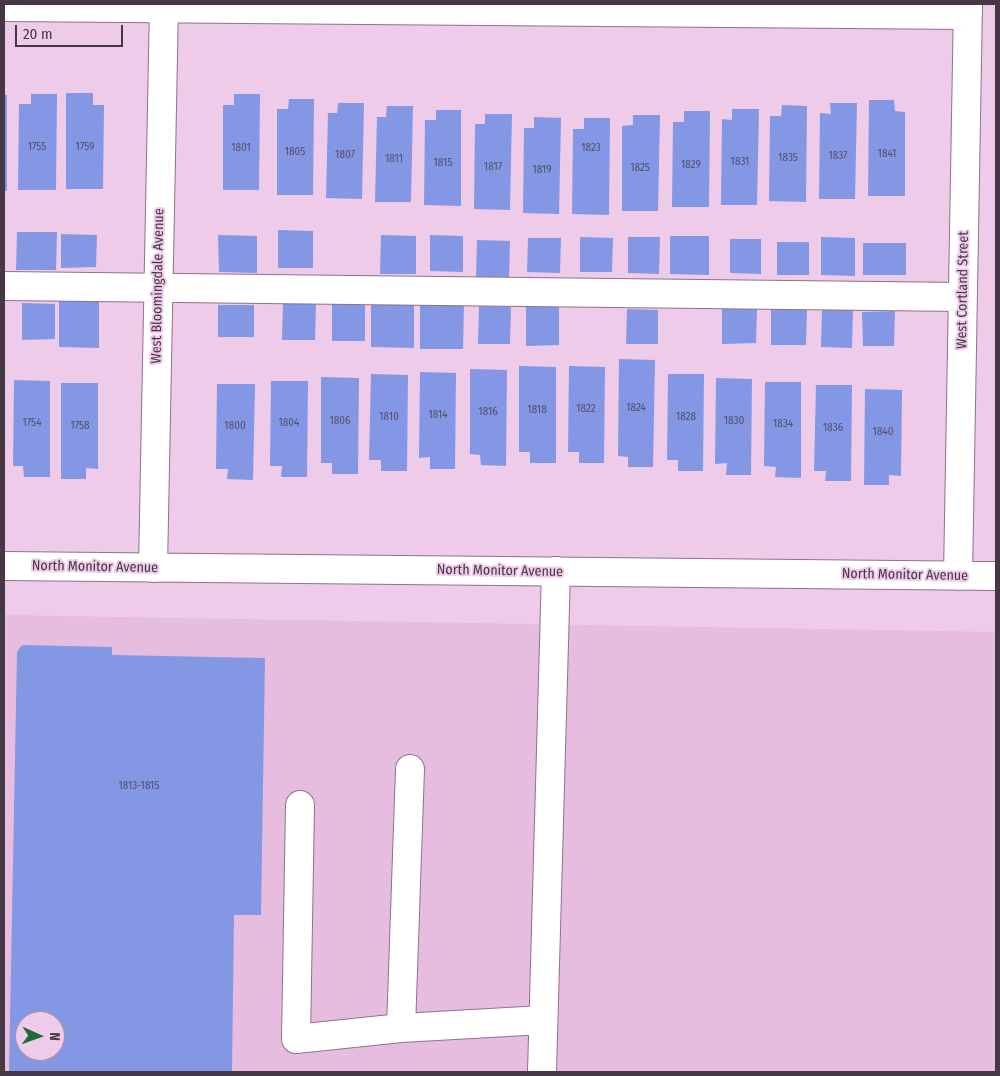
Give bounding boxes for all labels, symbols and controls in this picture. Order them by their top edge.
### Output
scale bar [18,15,125,47]
text: 20 m [23,25,53,43]
house number: 1755 [28,140,46,154]
house number: 1759 [76,140,94,154]
house number: 1801 [231,141,251,155]
house number: 1823 [581,141,601,155]
house number: 1805 [285,145,305,159]
house number: 1841 [878,147,896,161]
house number: 1807 [335,148,355,162]
house number: 1837 [828,149,848,163]
house number: 1835 [778,151,798,165]
house number: 1811 [385,152,403,166]
house number: 1831 [731,155,749,169]
house number: 1815 [434,156,452,170]
house number: 1829 [681,158,701,172]
house number: 1817 [484,160,502,174]
house number: 1825 [630,161,650,175]
house number: 1819 [532,163,552,177]
street label: West Bloomingdale Avenue [148,208,168,364]
street label: West Cortland Street [954,231,972,349]
house number: 1824 [626,401,646,415]
house number: 1822 [576,402,596,416]
house number: 1818 [527,403,547,417]
house number: 1816 [478,405,498,419]
house number: 1814 [428,408,448,422]
house number: 1810 [379,410,399,424]
house number: 1828 [676,410,696,424]
house number: 1806 [330,414,350,428]
house number: 1830 [724,414,744,428]
house number: 1754 [23,416,41,430]
house number: 1804 [279,416,299,430]
house number: 1834 [773,417,793,431]
house number: 1758 [70,419,90,433]
house number: 1800 [224,419,246,433]
house number: 1836 [823,421,843,435]
house number: 1840 [873,425,893,439]
street label: North Monitor Avenue [32,558,158,576]
street label: North Monitor Avenue [437,562,563,580]
street label: North Monitor Avenue [842,566,968,584]
house number: 1813-1815 [119,779,159,793]
north arrow [15,1011,65,1061]
text: N [46,1032,63,1041]

